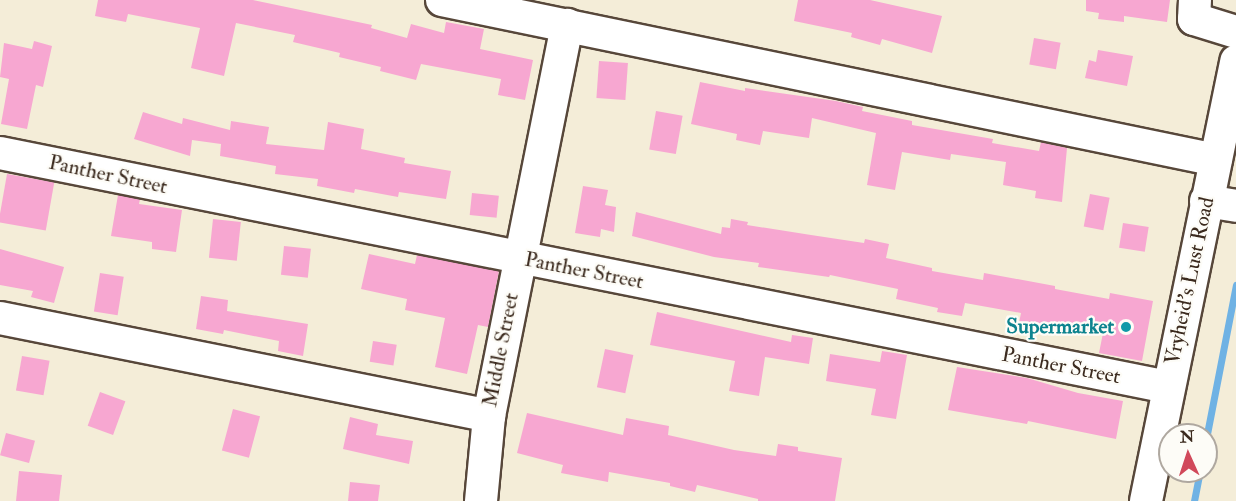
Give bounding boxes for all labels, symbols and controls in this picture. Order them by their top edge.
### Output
street label: Panther Street [46,150,170,200]
street label: Vryheid's Lust Road [1160,195,1220,367]
street label: Panther Street [522,247,646,295]
street label: Middle Street [478,291,524,409]
place label: Supermarket [1006,314,1114,340]
marker: Supermarket [1119,320,1133,334]
street label: Panther Street [999,342,1123,390]
north arrow [1158,423,1218,483]
text: N [1179,427,1195,447]

